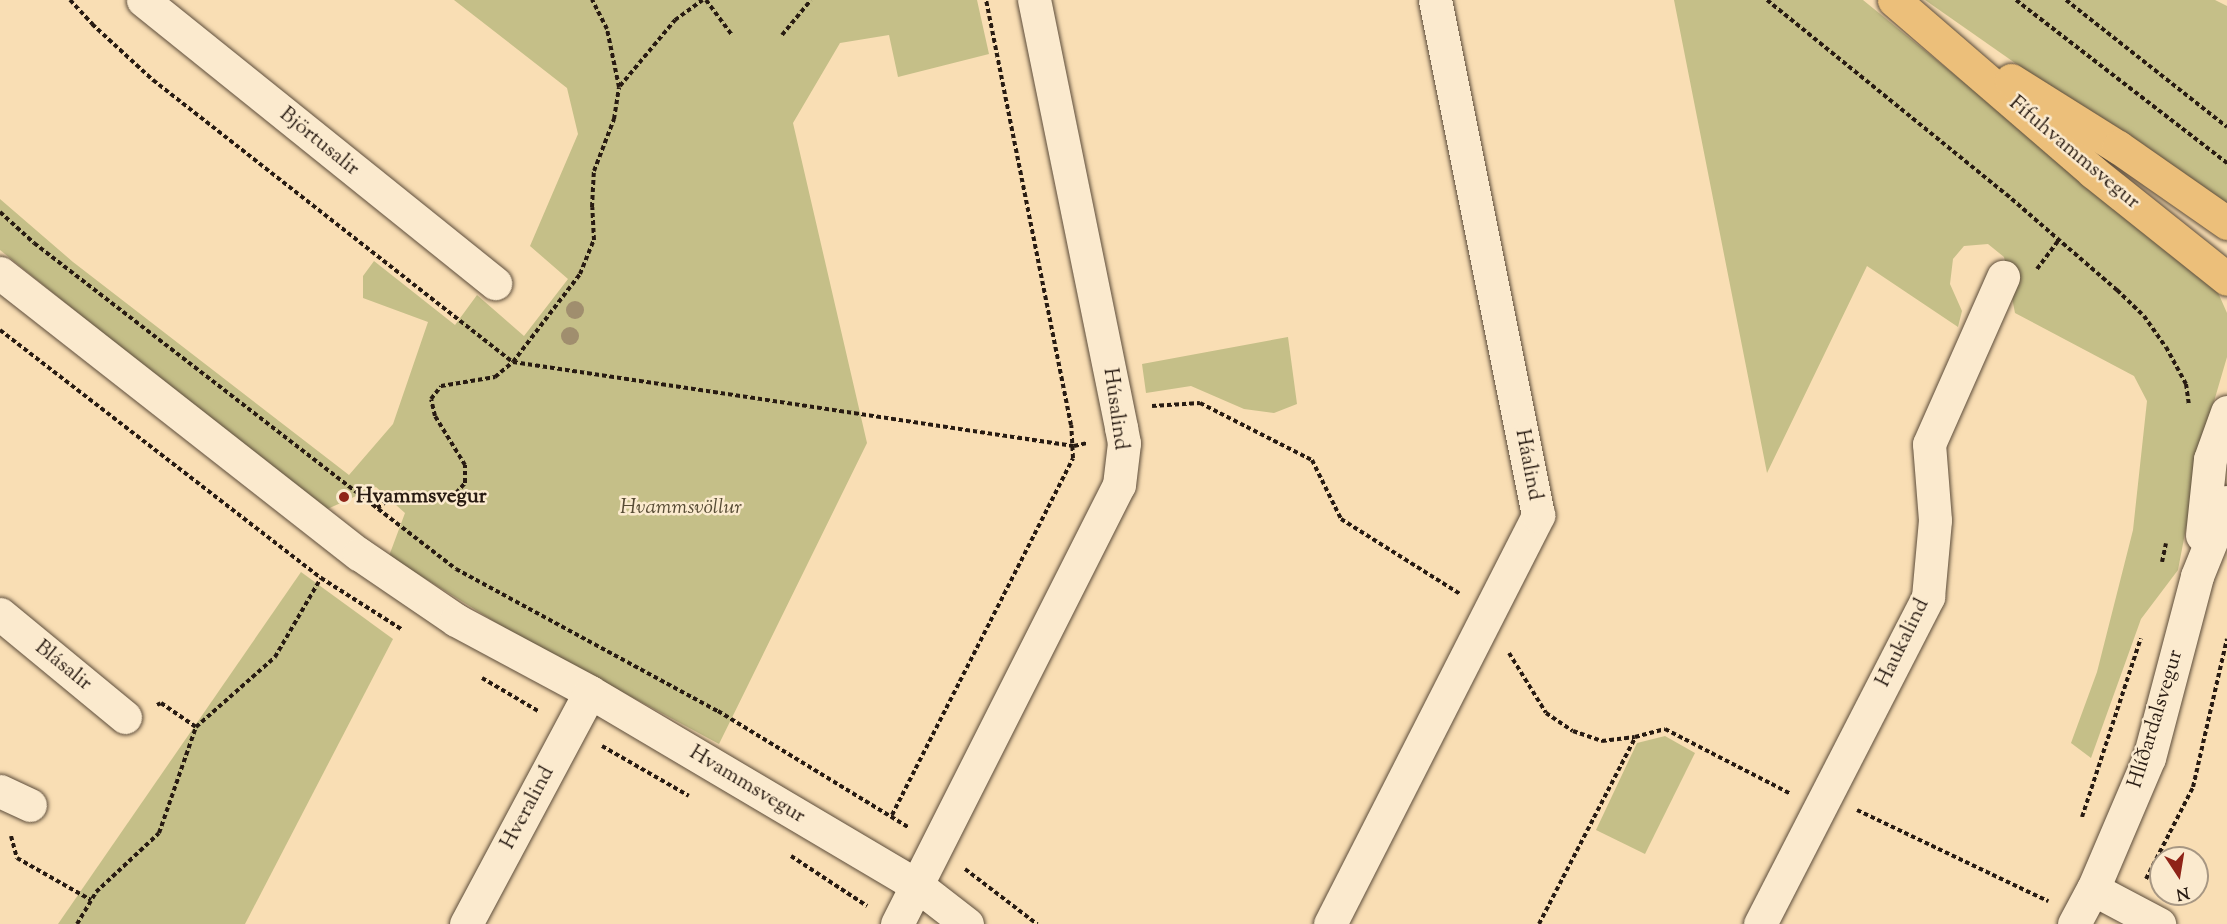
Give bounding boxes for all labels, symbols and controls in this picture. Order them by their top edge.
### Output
street label: Fífuhvammsvegur [2004,91,2144,215]
street label: Björtusalir [274,102,364,182]
street label: Húsalind [1097,366,1133,452]
street label: Háalind [1509,427,1547,503]
place label: Hvammsvegur [356,484,487,510]
marker: Hvammsvegur [337,490,351,504]
park label: Hvammsvöllur [620,495,742,521]
street label: Haukalind [1871,595,1935,691]
street label: Blásalir [29,635,97,697]
street label: Hlíðardalsvegur [2123,647,2189,791]
street label: Hvammsvegur [685,741,809,829]
street label: Hveralind [496,762,560,854]
north arrow [2149,846,2209,906]
text: N [2174,880,2191,905]

